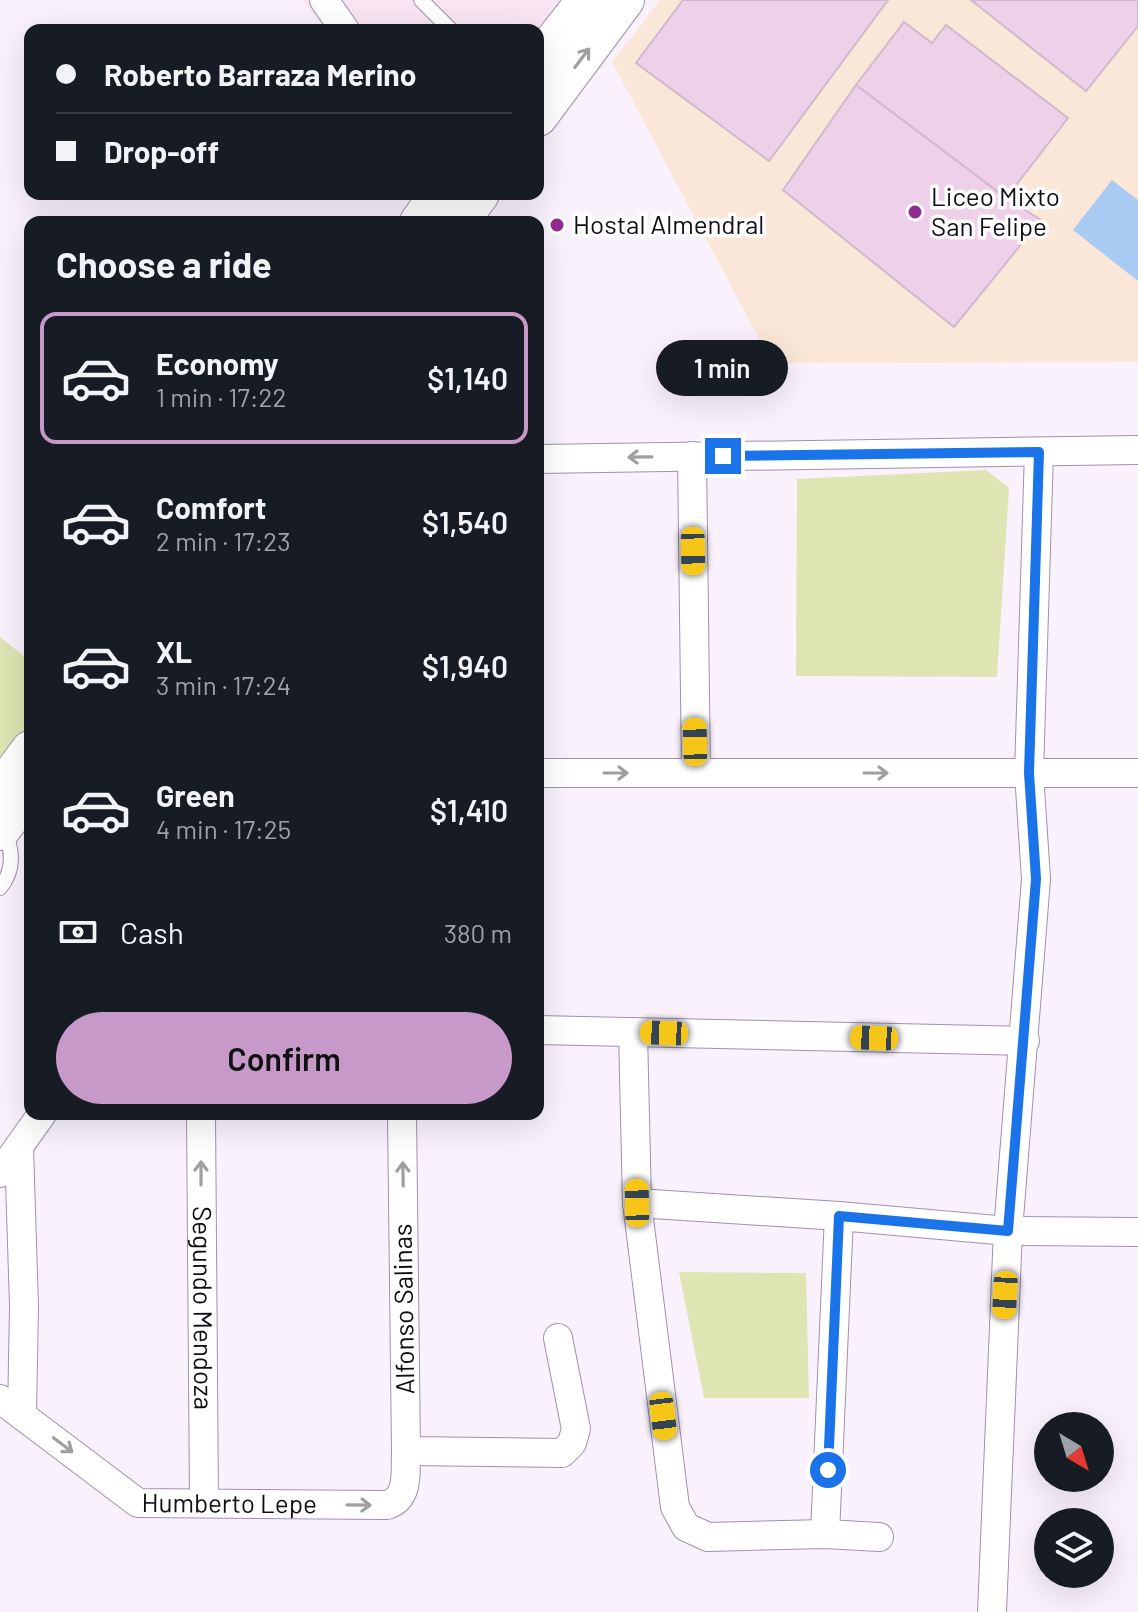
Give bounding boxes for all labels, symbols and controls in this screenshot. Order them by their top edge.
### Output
one-way arrow [573,48,590,70]
text: Roberto Barraza Merino [104,56,416,92]
text: Drop-off [104,133,219,169]
place label: Liceo Mixto San Felipe [931,180,1060,241]
marker: Liceo Mixto San Felipe [906,203,924,221]
place label: Hostal Almendral [573,208,764,239]
marker: Hostal Almendral [548,216,566,234]
text: Choose a ride [56,242,272,285]
callout: 1 min [657,340,789,396]
icon: car [60,342,132,414]
text: Economy [156,345,279,381]
text: 1 min [694,352,750,383]
text: $1,140 [427,360,508,396]
text: 1 min · 17:22 [156,381,286,412]
route end [705,438,741,474]
one-way arrow [627,449,654,465]
icon: car [60,486,132,558]
text: Comfort [156,489,266,525]
text: $1,540 [422,504,508,540]
text: 2 min · 17:23 [156,525,291,556]
car [681,527,705,575]
icon: car [60,630,132,702]
text: XL [156,633,192,669]
text: $1,940 [422,648,508,684]
text: 3 min · 17:24 [156,669,291,700]
car [683,718,707,766]
one-way arrow [602,765,629,781]
one-way arrow [862,765,889,781]
icon: car [60,774,132,846]
text: Green [156,777,235,813]
text: $1,410 [430,792,508,828]
text: 4 min · 17:25 [156,813,291,844]
icon: cash [56,910,100,954]
text: Cash [120,914,184,950]
text: 380 m [444,917,512,948]
button: Confirm [56,1012,512,1104]
car [640,1020,688,1046]
car [850,1025,898,1051]
one-way arrow [193,1160,209,1187]
one-way arrow [395,1161,411,1188]
car [625,1179,649,1227]
street label: Segundo Mendoza [188,1206,220,1410]
street label: Alfonso Salinas [386,1223,419,1395]
car [992,1270,1018,1320]
car [648,1391,678,1441]
north arrow [1034,1412,1114,1492]
map controls [1034,1412,1114,1588]
one-way arrow [51,1437,73,1454]
route start [810,1452,846,1488]
street label: Humberto Lepe [141,1486,317,1518]
one-way arrow [345,1497,372,1513]
button: layers [1034,1508,1114,1588]

